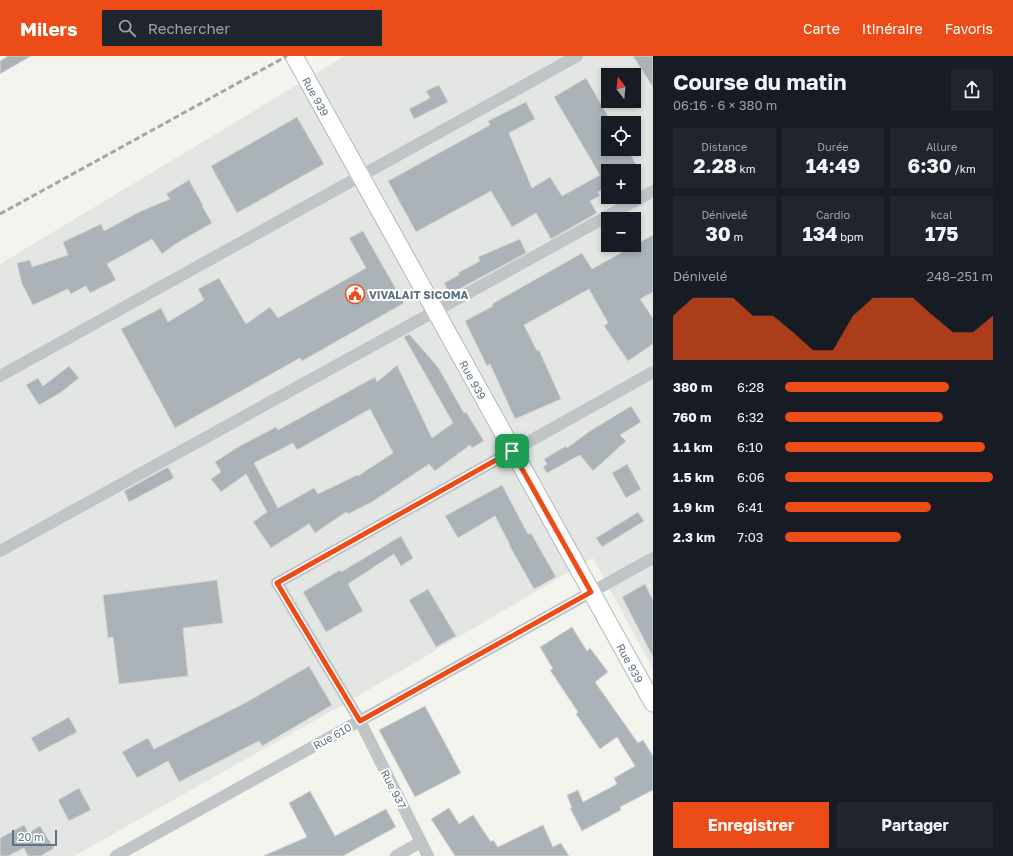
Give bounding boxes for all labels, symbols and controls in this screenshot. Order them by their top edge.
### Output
search box [102,10,382,46]
text: Milers [20,17,78,40]
icon: search [116,17,138,39]
text: Rechercher [148,19,230,37]
text: Carte [803,20,840,37]
text: Itinéraire [862,20,923,37]
text: Favoris [945,20,993,37]
north arrow [601,68,641,108]
map controls [601,68,641,252]
text: Course du matin [673,68,847,95]
button: share [951,69,993,111]
street label: Rue 939 [300,74,332,118]
text: 06:16 · 6 × 380 m [673,97,777,113]
button: locate [601,116,641,156]
text: Distance [701,140,747,153]
text: Durée [817,140,849,153]
text: Allure [926,140,957,153]
text: 2.28 [693,153,737,177]
text: 14:49 [806,153,860,177]
text: 6:30 [908,153,952,177]
text: km [737,162,755,175]
text: /km [952,162,976,175]
button: + [601,164,641,204]
text: Dénivelé [701,208,747,221]
text: Cardio [816,208,850,221]
text: kcal [931,208,953,221]
button: − [601,212,641,252]
text: 30 [705,221,731,245]
text: 134 [802,221,837,245]
text: 175 [925,221,958,245]
text: m [731,230,743,243]
text: bpm [837,230,864,243]
text: Dénivelé [673,268,727,284]
text: 248–251 m [927,268,993,284]
public building icon: VIVALAIT SICOMA [344,283,366,305]
place label: VIVALAIT SICOMA [369,288,468,301]
street label: Rue 939 [457,358,490,401]
text: 380 m [673,379,712,395]
text: 6:28 [737,379,764,395]
text: 760 m [673,409,711,425]
text: 6:32 [737,409,764,425]
pin [495,434,529,468]
text: 1.1 km [673,439,713,455]
text: 6:10 [737,439,763,455]
icon: arrive [501,440,523,462]
text: 1.5 km [673,469,714,485]
text: 6:06 [737,469,765,485]
text: 1.9 km [673,499,714,515]
text: 6:41 [737,499,763,515]
text: 2.3 km [673,529,715,545]
text: 7:03 [737,529,763,545]
street label: Rue 939 [615,641,647,685]
street label: Rue 610 [311,720,354,752]
street label: Rue 937 [379,767,409,811]
button: Enregistrer [673,802,829,848]
button: Partager [837,802,993,848]
scale bar [12,828,57,847]
text: 20 m [18,830,44,843]

